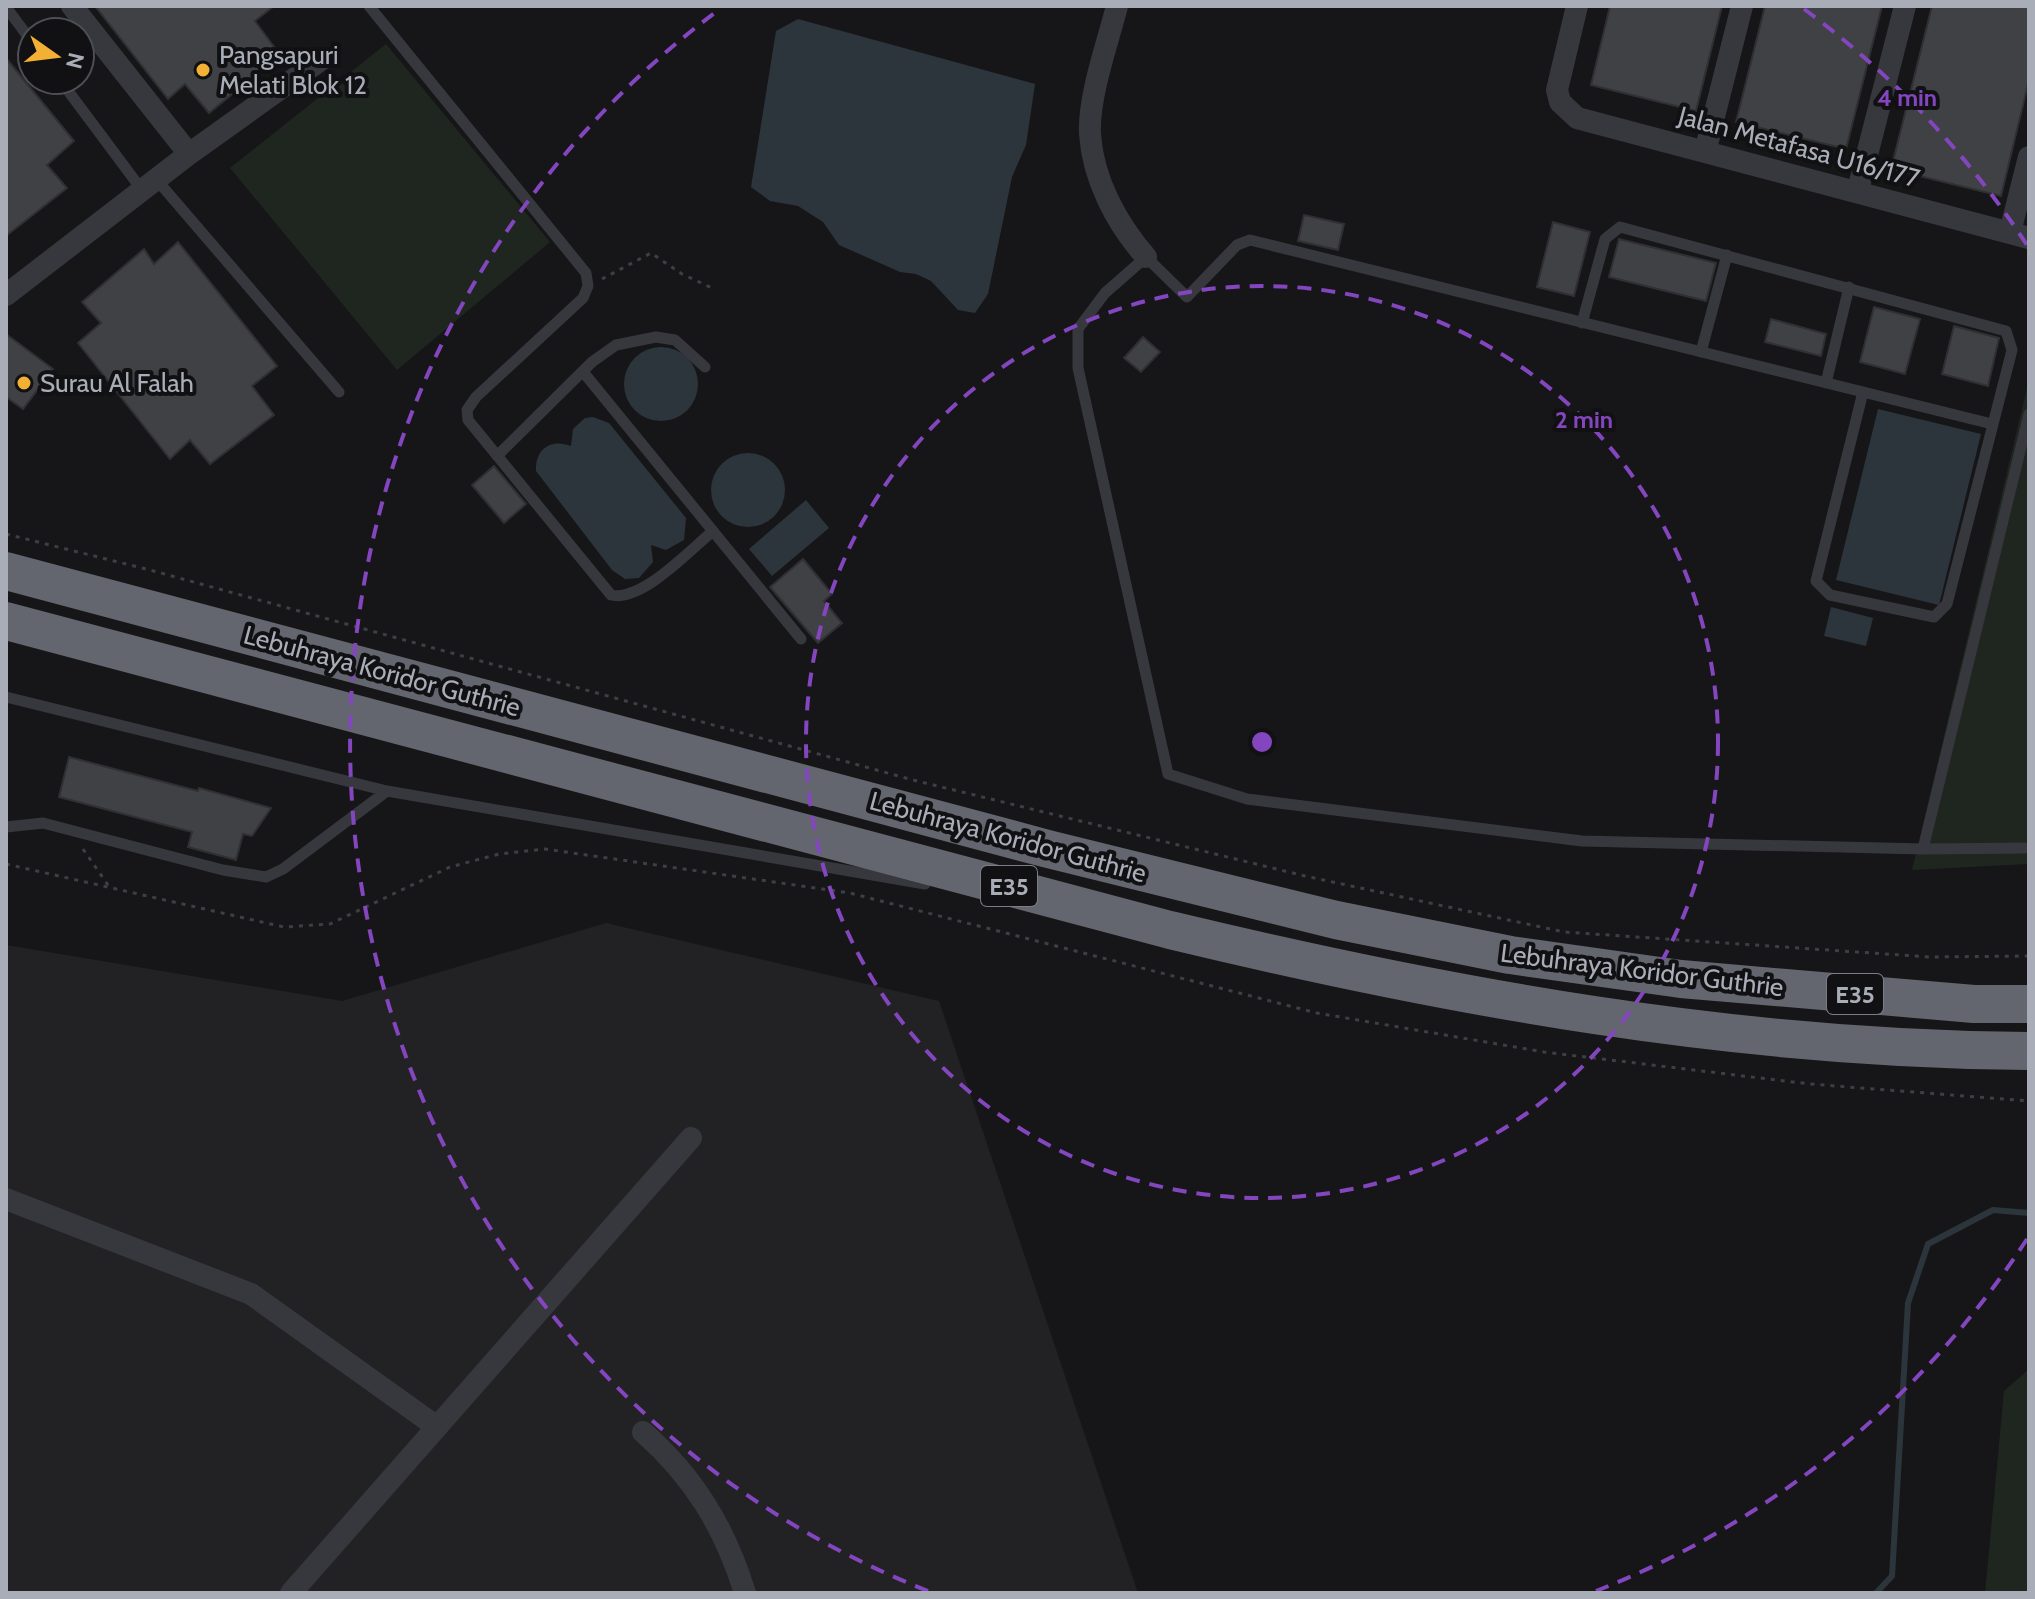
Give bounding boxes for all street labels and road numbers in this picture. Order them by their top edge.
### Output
street label: Jalan Metafasa U16/177 [1674,99,1923,195]
street label: Lebuhraya Koridor Guthrie [240,619,524,723]
street label: Lebuhraya Koridor Guthrie [866,785,1150,889]
road number: E35 [981,866,1037,906]
street label: Lebuhraya Koridor Guthrie [1499,937,1785,1003]
road number: E35 [1827,974,1883,1014]

